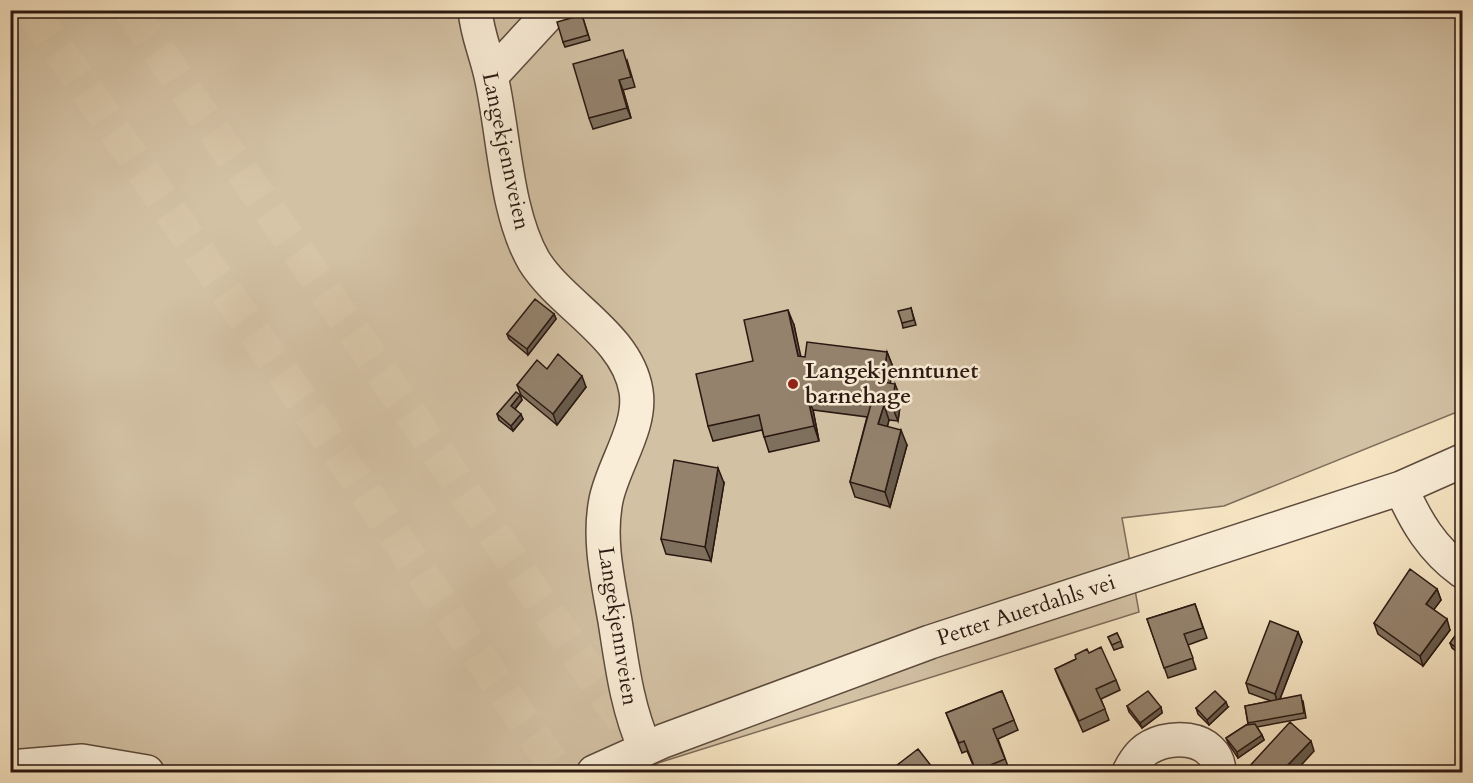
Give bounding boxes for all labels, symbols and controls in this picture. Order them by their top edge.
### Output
street label: Langekjennveien [475,69,537,233]
place label: Langekjenntunet barnehage [805,356,978,411]
marker: Langekjenntunet barnehage [786,377,800,391]
street label: Langekjennveien [591,544,645,708]
street label: Petter Auerdahls vei [933,567,1119,653]

